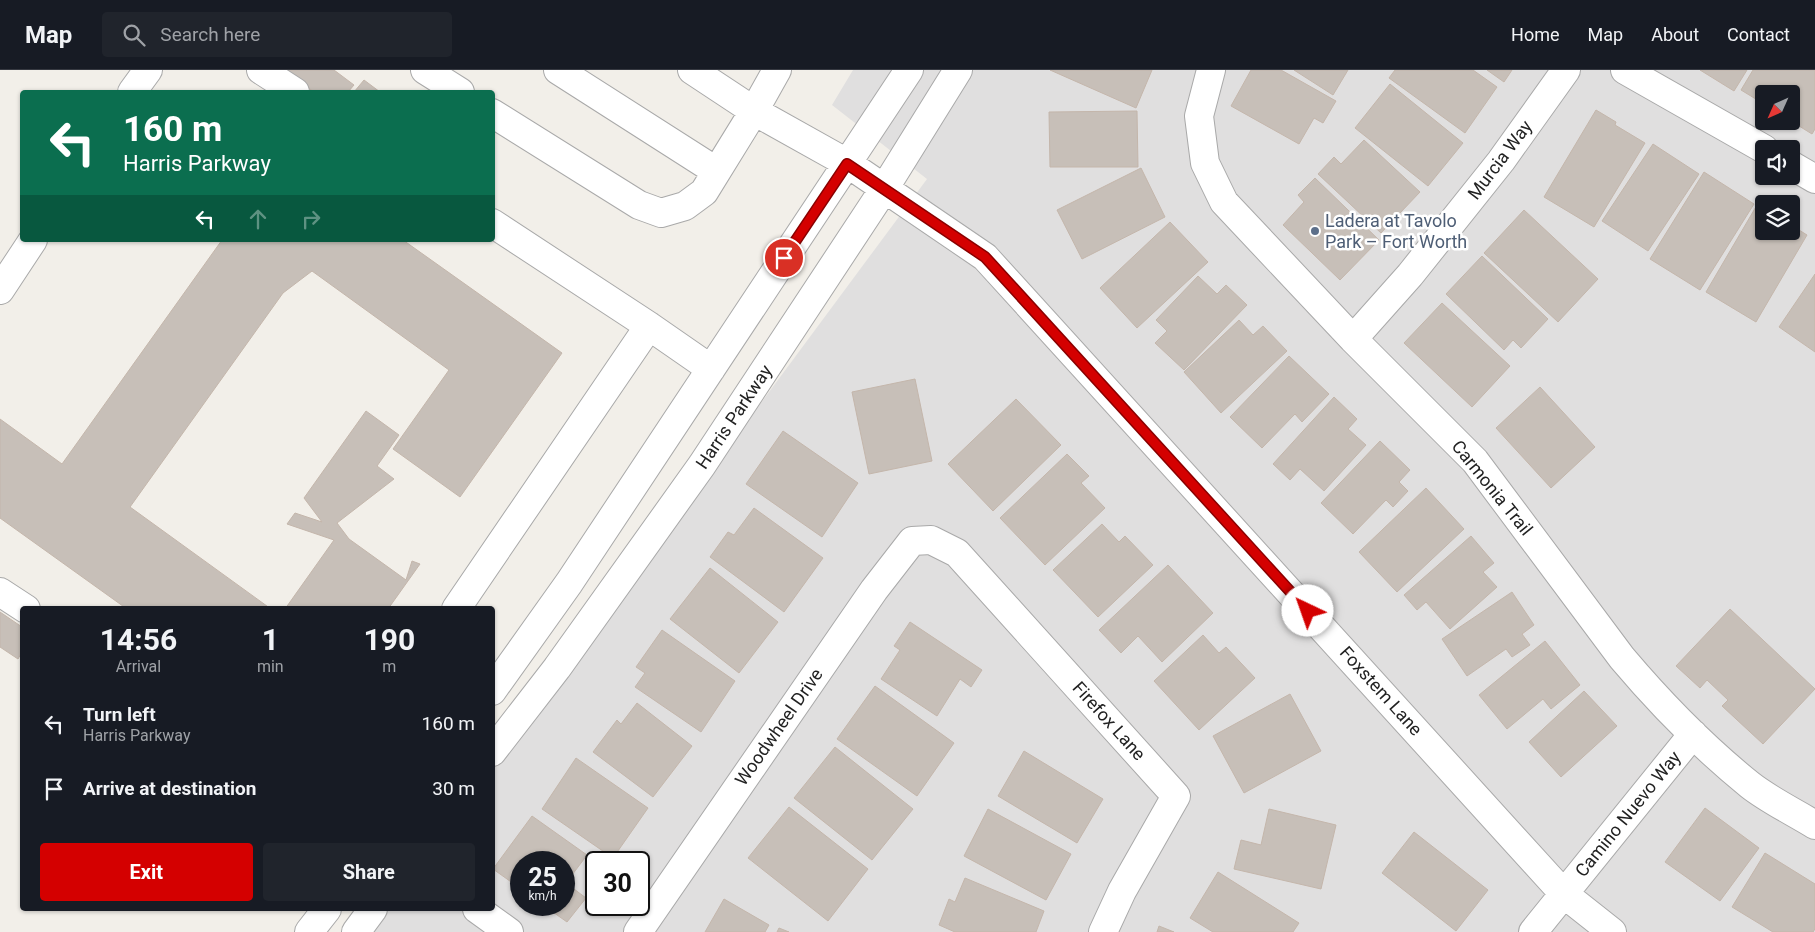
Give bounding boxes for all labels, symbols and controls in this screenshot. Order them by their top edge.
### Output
search box [102,12,452,57]
text: Map [25,21,72,49]
icon: search [120,21,148,49]
text: Search here [160,23,260,46]
text: Home [1511,24,1560,45]
text: Map [1588,24,1623,45]
text: About [1651,24,1699,45]
text: Contact [1727,24,1790,45]
north arrow [1755,85,1800,130]
map controls [1755,85,1800,240]
text: 160 m [123,109,222,150]
icon: left [40,110,105,175]
street label: Murcia Way [1463,116,1536,203]
button: sound [1755,140,1800,185]
text: Harris Parkway [123,151,271,176]
button: layers [1755,195,1800,240]
icon: left [191,205,219,233]
icon: ahead [244,205,272,233]
icon: right [297,205,325,233]
place label: Ladera at Tavolo Park – Fort Worth [1325,210,1467,252]
marker: Ladera at Tavolo Park – Fort Worth [1309,225,1321,237]
pin [763,237,805,279]
icon: arrive [770,244,798,272]
street label: Harris Parkway [691,360,776,473]
street label: Carmonia Trail [1448,436,1537,539]
position arrow [1281,584,1333,636]
text: 14:56 [100,622,177,657]
text: 1 [262,622,279,657]
text: 190 [364,622,415,657]
street label: Foxstem Lane [1336,642,1427,740]
text: Arrival [116,657,161,676]
text: min [257,657,284,676]
text: m [382,657,396,676]
street label: Woodwheel Drive [730,664,827,789]
street label: Firefox Lane [1069,677,1150,764]
text: Turn left [83,703,156,726]
icon: left [40,710,68,738]
text: 160 m [422,712,475,735]
text: Harris Parkway [83,726,191,745]
street label: Camino Nuevo Way [1570,746,1685,881]
icon: arrive [40,775,68,803]
text: Arrive at destination [83,777,256,800]
text: 30 m [432,777,475,800]
button: Exit [40,843,253,901]
button: Share [263,843,475,901]
speed limit sign: 30 [585,851,650,916]
text: 25 [528,863,557,892]
text: km/h [528,889,557,903]

